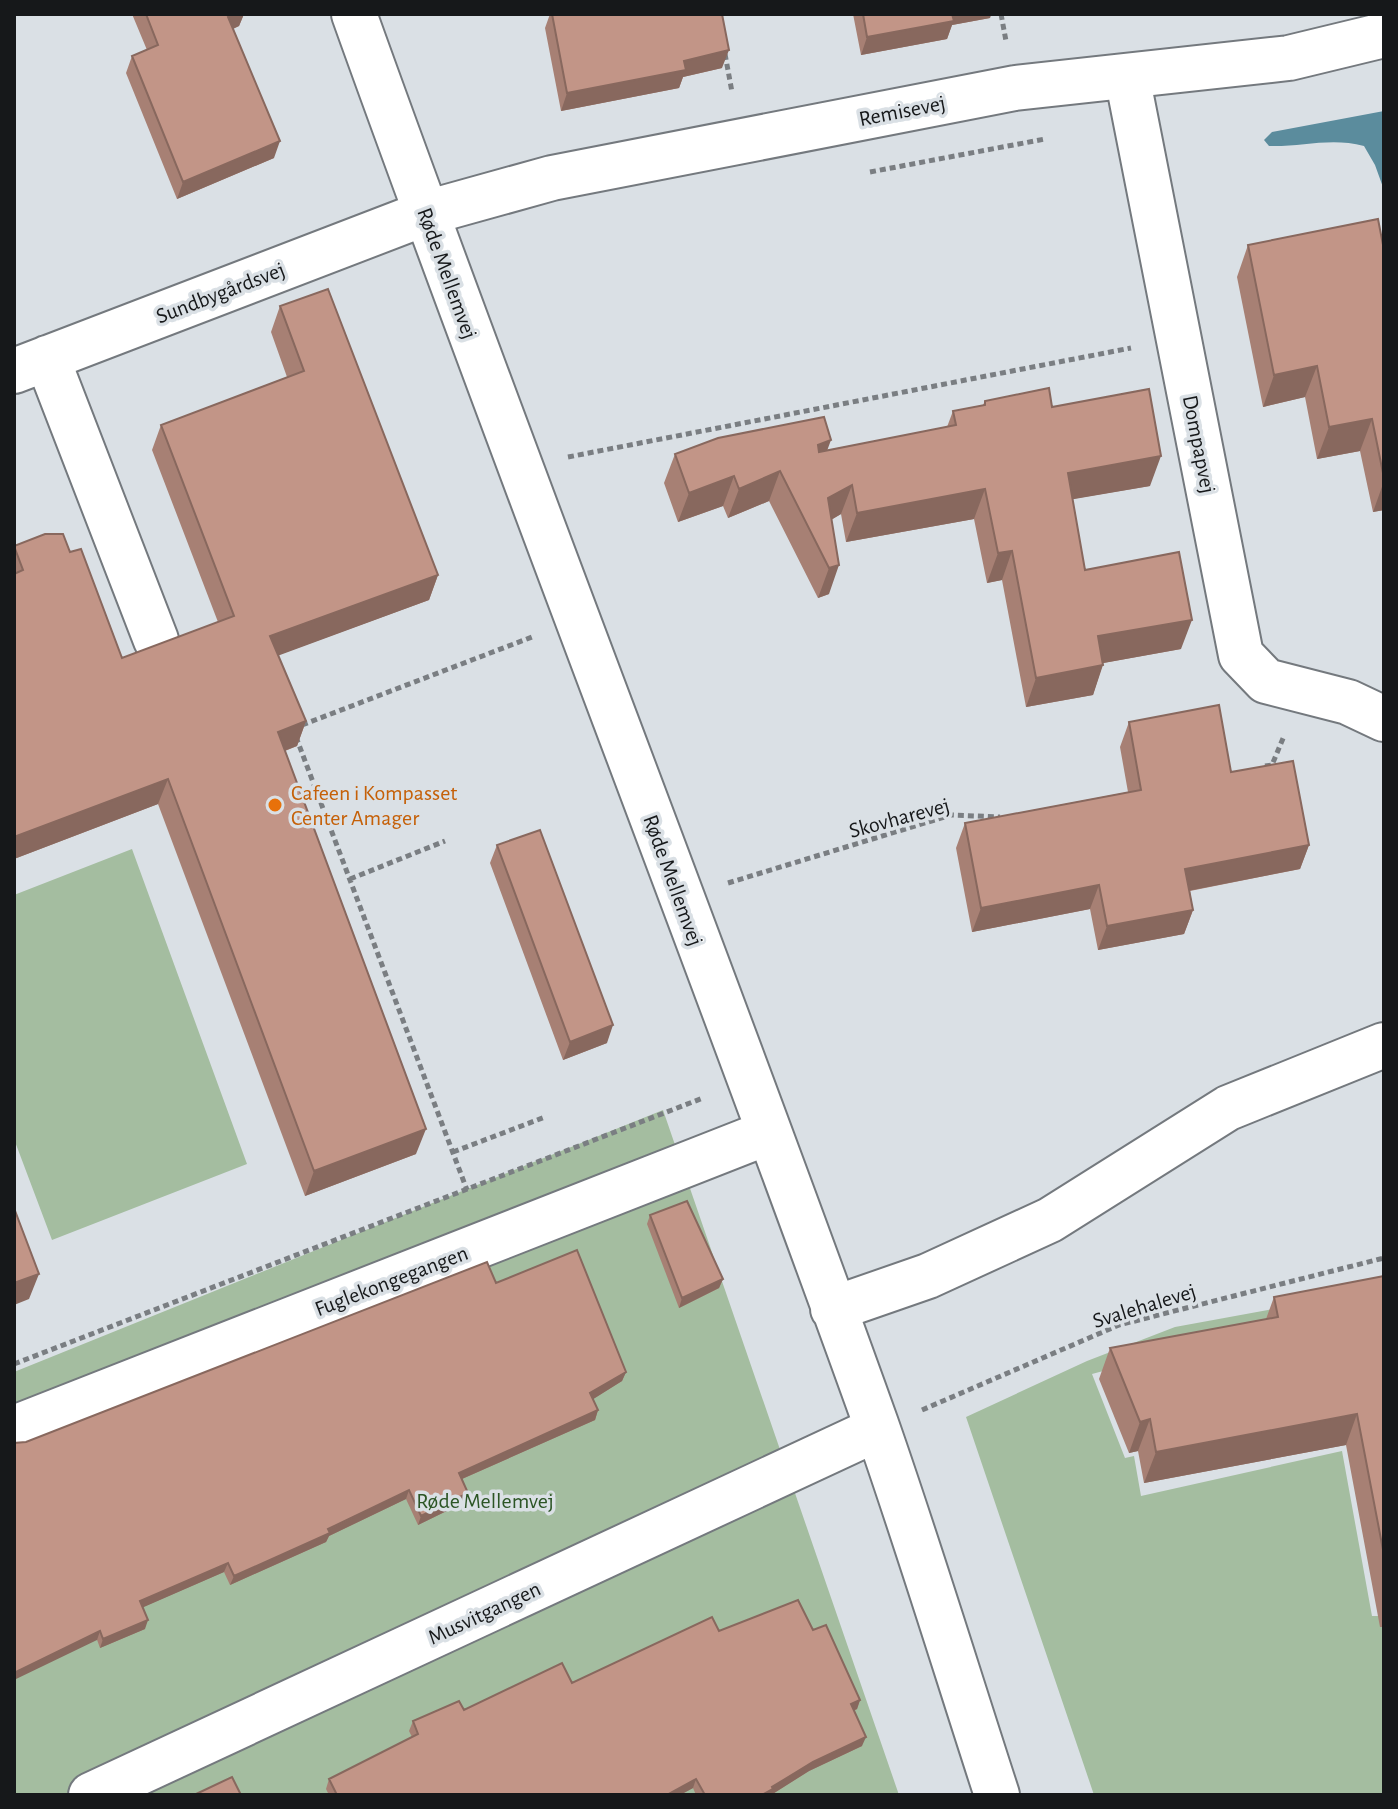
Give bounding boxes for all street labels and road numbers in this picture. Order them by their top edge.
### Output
street label: Remisevej [857,92,947,130]
street label: Røde Mellemvej [413,205,481,342]
street label: Sundbygårdsvej [153,258,288,328]
street label: Dompapvej [1179,393,1219,495]
street label: Skovharevej [847,794,952,842]
street label: Røde Mellemvej [639,812,707,949]
street label: Fuglekongegangen [312,1242,471,1320]
street label: Svalehalevej [1090,1280,1199,1332]
street label: Musvitgangen [425,1577,544,1649]

